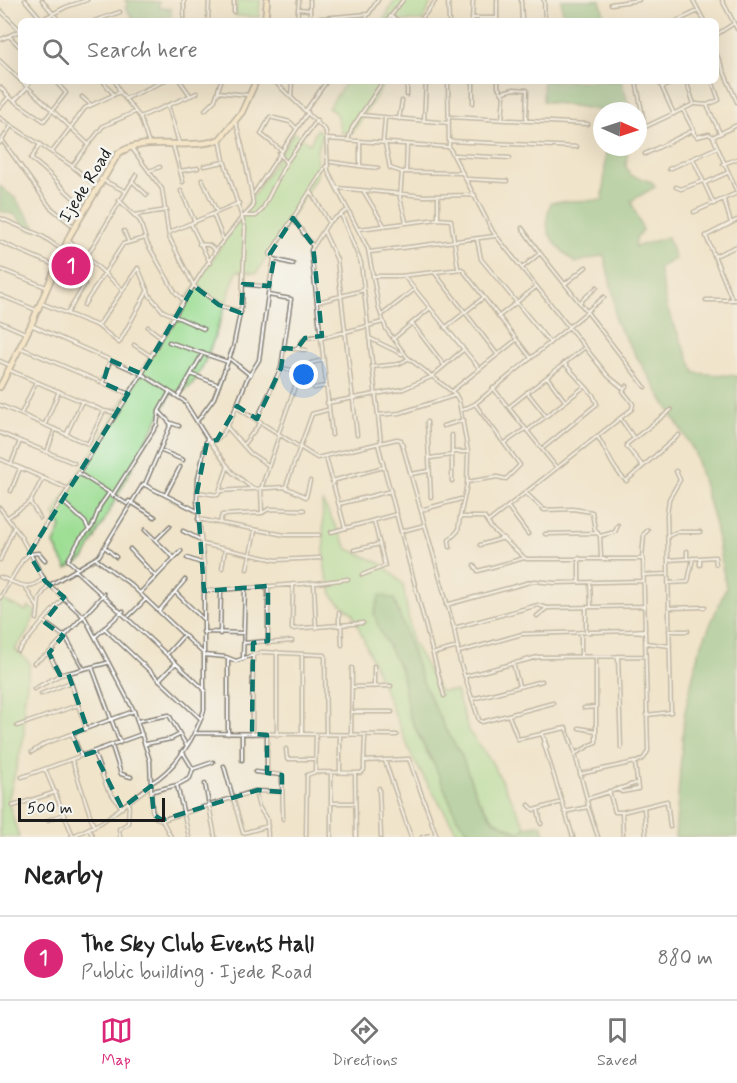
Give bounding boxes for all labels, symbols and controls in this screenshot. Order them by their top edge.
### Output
search box [18,18,719,84]
icon: search [39,35,72,68]
text: Search here [87,37,198,65]
north arrow [593,102,647,156]
street label: Ijede Road [54,144,118,227]
pin: 1 [52,244,90,288]
your location [289,360,318,389]
scale bar [18,795,165,822]
text: 500 m [27,798,72,819]
text: Nearby [24,859,103,893]
text: The Sky Club Events Hall [81,931,314,959]
text: 1 [39,945,48,972]
text: 880 m [657,945,713,972]
text: Public building · Ijede Road [81,959,312,986]
tab: Map [100,1014,133,1071]
tab: Directions [332,1014,398,1071]
tab: Saved [597,1014,637,1071]

